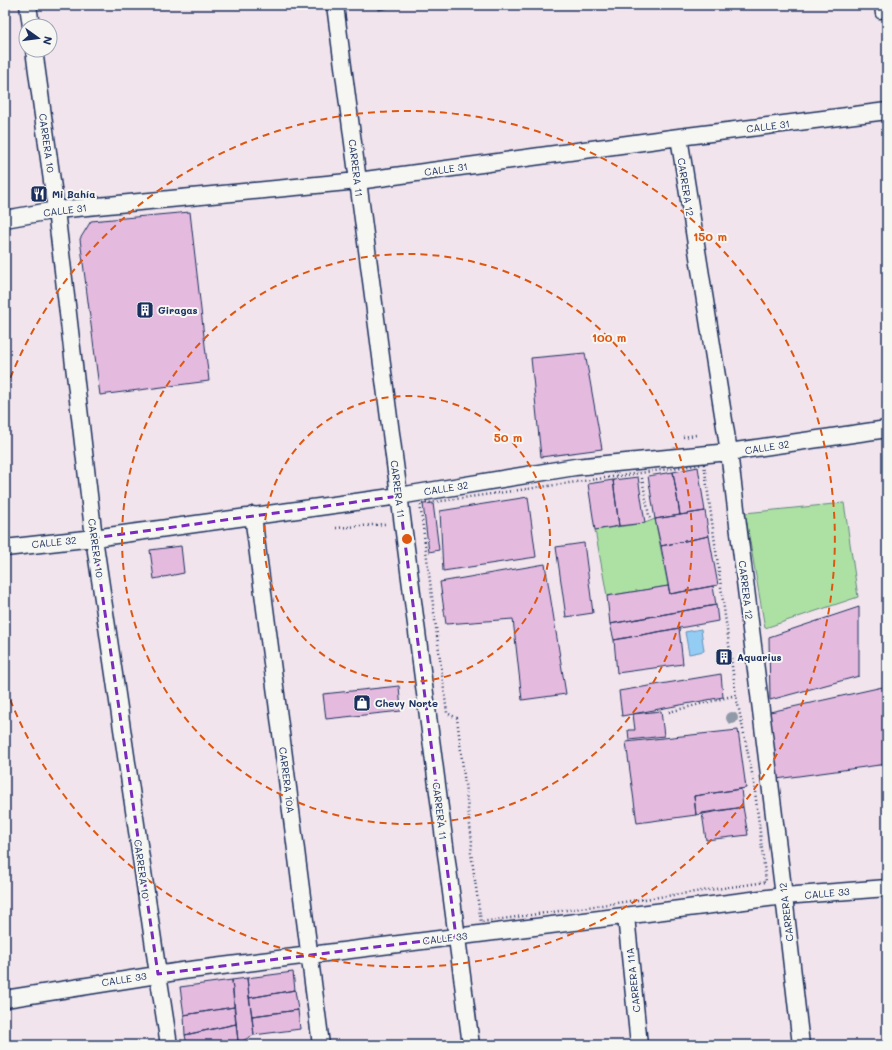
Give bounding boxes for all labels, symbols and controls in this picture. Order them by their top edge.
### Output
north arrow [18,18,58,58]
text: N [40,35,56,46]
street label: CARRERA 10 [36,112,58,174]
street label: CALLE 31 [745,116,791,136]
street label: CARRERA 11 [346,138,366,198]
street label: CARRERA 12 [674,157,698,217]
street label: CALLE 31 [423,159,469,179]
restaurant icon: Mi Bahía [29,184,49,204]
place label: Mi Bahía [52,187,95,201]
street label: CALLE 31 [42,200,88,220]
text: 150 m [693,228,727,244]
building icon: Giragas [135,300,155,320]
place label: Giragas [158,303,198,317]
text: 100 m [592,329,626,345]
text: 50 m [494,429,522,445]
street label: CALLE 32 [744,437,790,457]
street label: CARRERA 11 [388,459,408,519]
street label: CALLE 32 [423,478,469,498]
street label: CARRERA 10 [85,517,107,579]
centre of rings [400,532,414,546]
street label: CALLE 32 [31,533,77,551]
street label: CARRERA 12 [735,560,757,620]
building icon: Aquarius [714,647,734,667]
place label: Aquarius [737,650,782,664]
shop icon: Chevy Norte [352,693,372,713]
place label: Chevy Norte [375,696,438,710]
street label: CARRERA 10A [276,746,298,814]
street label: CARRERA 11 [430,781,450,841]
street label: CARRERA 10 [131,838,153,900]
street label: CARRERA 12 [775,882,797,942]
street label: CALLE 33 [804,884,850,902]
street label: CALLE 33 [422,928,468,948]
street label: CARRERA 11A [623,947,643,1013]
street label: CALLE 33 [101,969,148,989]

